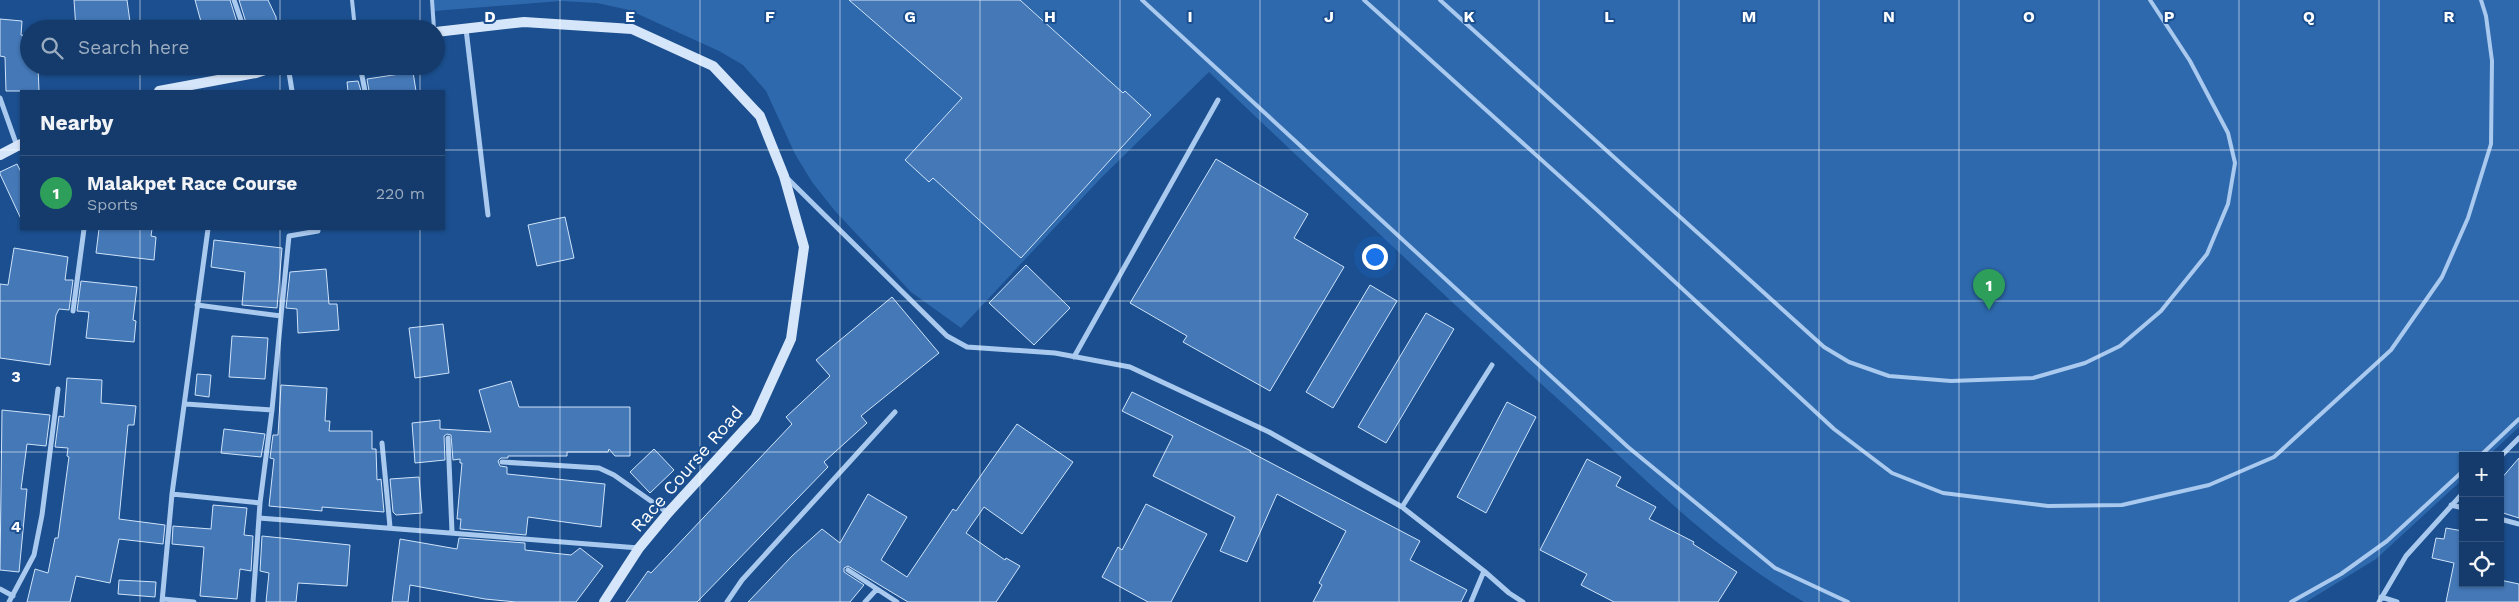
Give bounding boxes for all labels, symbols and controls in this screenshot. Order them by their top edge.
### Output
text: D [484,7,496,26]
text: E [625,7,635,26]
text: F [765,7,775,26]
text: G [904,7,916,26]
text: H [1044,7,1056,26]
text: I [1187,7,1193,26]
text: J [1324,7,1334,26]
text: K [1463,7,1475,26]
text: L [1604,7,1614,26]
text: M [1742,7,1756,26]
text: N [1883,7,1895,26]
text: O [2023,7,2035,26]
text: P [2164,7,2175,26]
text: Q [2303,7,2315,26]
text: R [2443,7,2455,26]
search box [20,20,445,75]
icon: search [38,34,66,62]
text: Search here [78,36,189,59]
text: Nearby [40,110,113,135]
text: Malakpet Race Course [87,172,297,195]
text: 1 [53,184,59,203]
text: 220 m [376,184,425,203]
text: Sports [87,195,138,214]
your location [1362,244,1388,270]
pin: 1 [1973,269,2005,310]
text: 3 [11,367,21,386]
street label: Race Course Road [626,401,747,536]
map controls [2459,452,2504,587]
button: + [2459,452,2504,497]
button: − [2459,497,2504,542]
text: 4 [11,517,21,536]
button: locate [2459,542,2504,587]

